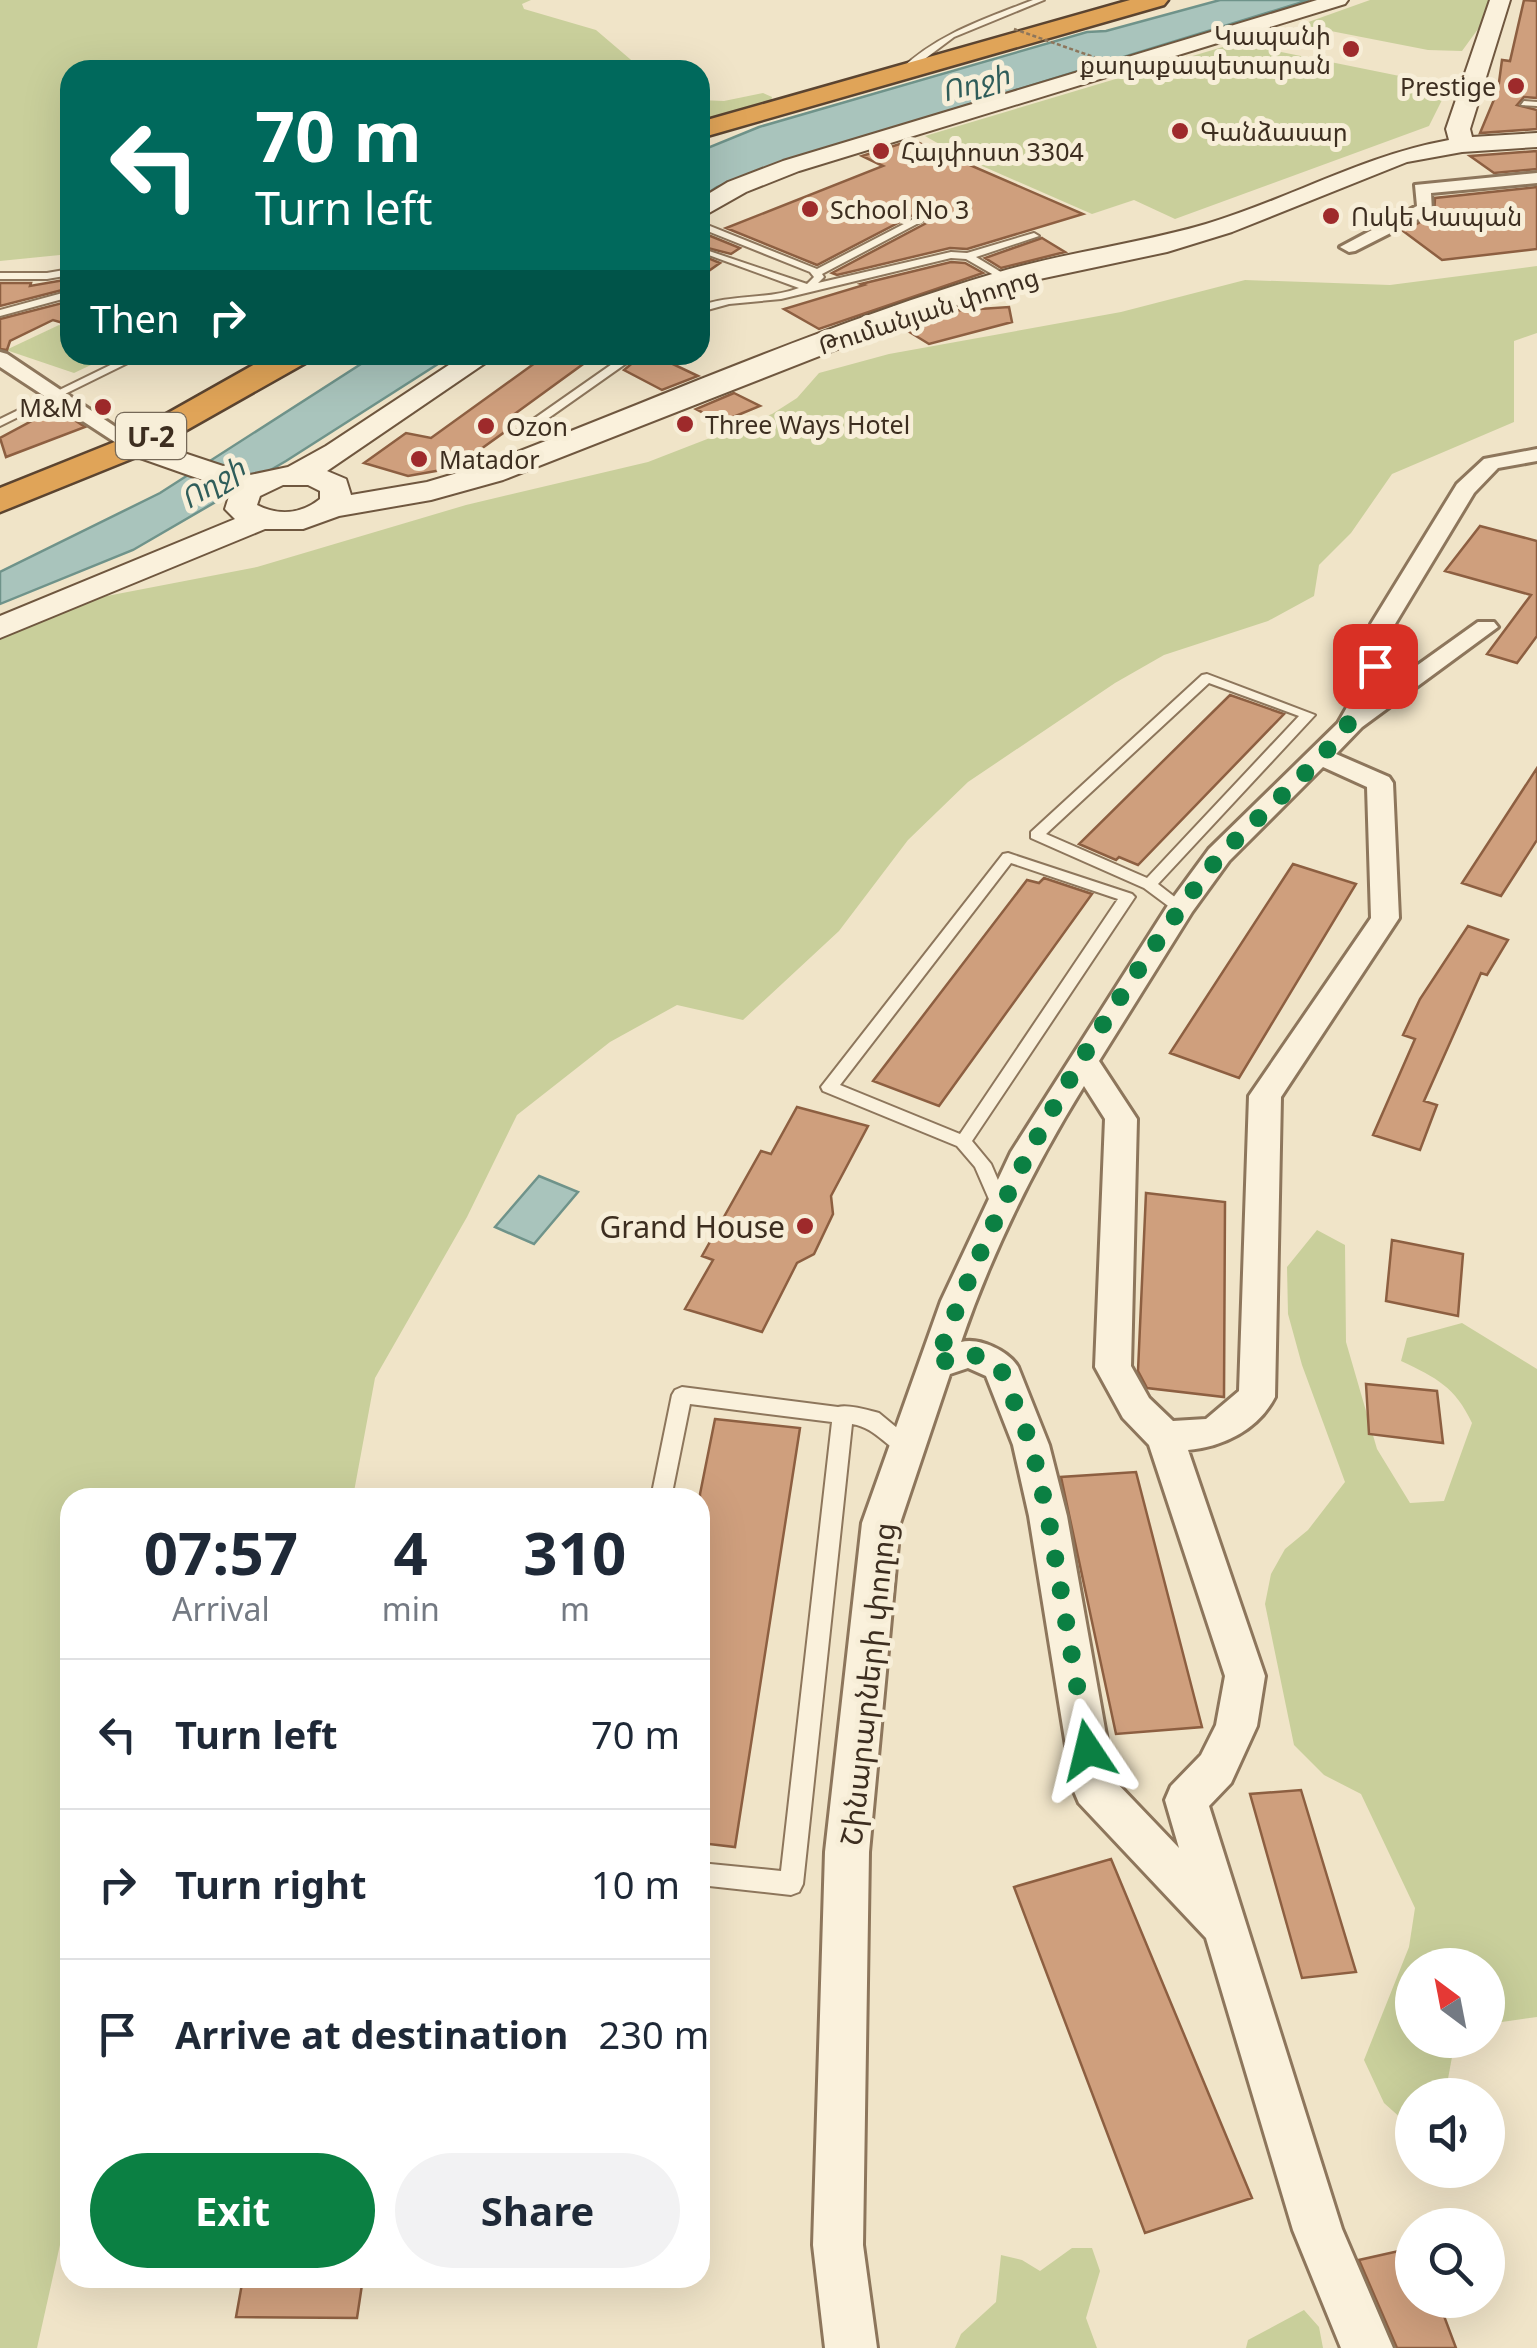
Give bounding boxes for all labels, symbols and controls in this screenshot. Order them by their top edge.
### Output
place label: Կապանի քաղաքապետարան [1080,18,1331,81]
marker: Կապանի քաղաքապետարան [1340,38,1362,60]
water label: Ողջի [937,54,1015,110]
place label: Prestige [1400,69,1496,103]
marker: Prestige [1505,75,1527,97]
text: 70 m [255,87,422,182]
icon: left [90,100,220,230]
place label: Գանձասար [1200,114,1348,148]
marker: Գանձասար [1169,120,1191,142]
place label: Հայփոստ 3304 [901,134,1084,168]
marker: Հայփոստ 3304 [870,140,892,162]
text: Turn left [255,177,432,238]
place label: School No 3 [830,192,969,226]
marker: School No 3 [799,198,821,220]
place label: Ոսկե Կապան [1351,199,1522,233]
marker: Ոսկե Կապան [1320,205,1342,227]
street label: Թումանյան փողոց [814,258,1042,362]
icon: right [200,290,255,345]
text: Then [90,292,180,344]
place label: M&M [19,390,83,424]
marker: M&M [92,396,114,418]
place label: Three Ways Hotel [705,407,910,441]
place label: Ozon [506,409,568,443]
road number: Մ-2 [116,413,186,459]
marker: Three Ways Hotel [674,413,696,435]
marker: Ozon [475,415,497,437]
place label: Matador [439,442,540,476]
water label: Ողջի [173,447,252,516]
marker: Matador [408,448,430,470]
pin [1333,624,1418,709]
icon: arrive [1348,639,1403,694]
place label: Grand House [600,1206,785,1247]
marker: Grand House [794,1215,816,1237]
text: 07:57 [144,1511,298,1593]
text: 4 [394,1511,428,1593]
text: 310 [523,1511,626,1593]
street label: Շինարարների փողոց [830,1520,904,1848]
text: Arrival [172,1587,270,1630]
text: min [382,1587,440,1630]
text: m [560,1587,590,1630]
position arrow [1036,1698,1140,1802]
icon: left [90,1707,145,1762]
text: Turn left [175,1708,337,1760]
text: 70 m [591,1708,680,1760]
icon: right [90,1857,145,1912]
text: Turn right [175,1858,367,1910]
text: 10 m [591,1858,680,1910]
north arrow [1395,1948,1505,2058]
map controls [1395,1948,1505,2318]
icon: arrive [90,2007,145,2062]
text: Arrive at destination [175,2008,569,2060]
text: 230 m [599,2008,709,2060]
button: sound [1395,2078,1505,2188]
button: Exit [90,2153,375,2268]
button: Share [395,2153,680,2268]
button: search [1395,2208,1505,2318]

